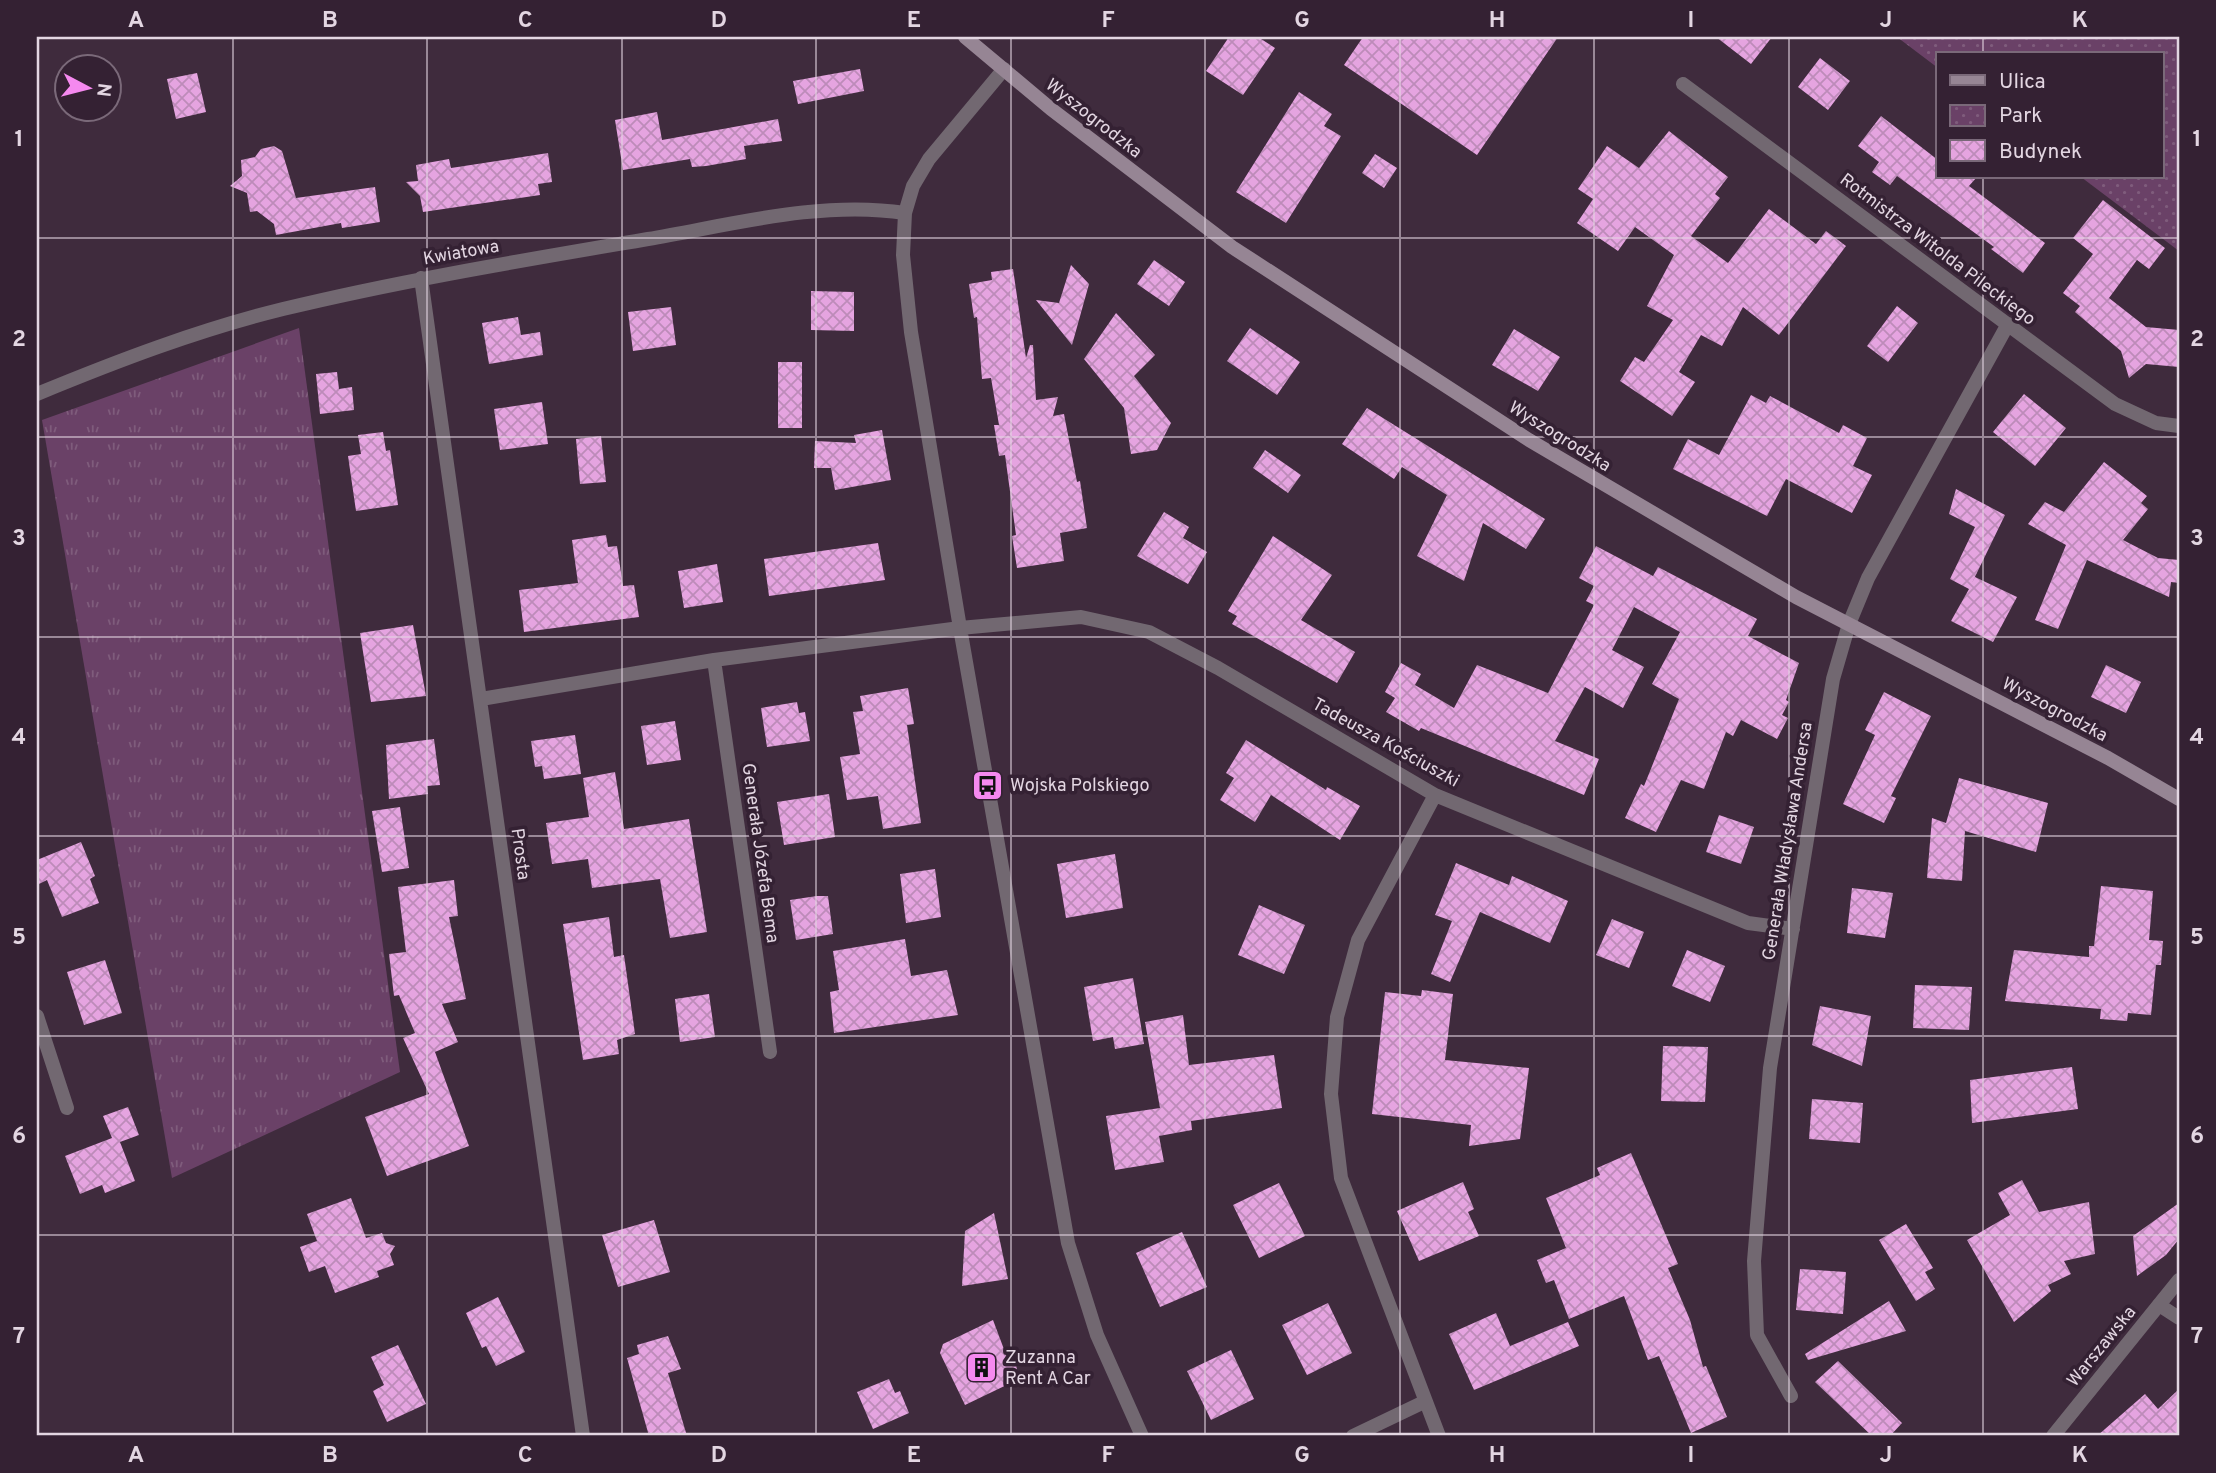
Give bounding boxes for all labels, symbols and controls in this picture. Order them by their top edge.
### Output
text: A [128,7,144,36]
text: B [322,7,338,36]
text: C [518,7,532,36]
text: D [711,7,727,36]
text: E [907,7,921,36]
text: F [1101,7,1115,36]
text: G [1294,7,1310,36]
text: H [1489,7,1505,36]
text: I [1688,7,1694,36]
text: J [1880,7,1892,36]
text: K [2072,7,2088,36]
north arrow [52,52,122,122]
legend [1936,52,2164,178]
text: Ulica [1999,69,2046,96]
street label: Wyszogrodzka [1040,74,1146,164]
text: N [90,82,116,98]
text: Park [1999,103,2042,130]
text: 1 [14,126,24,155]
text: 1 [2192,126,2202,155]
text: Budynek [1999,139,2082,166]
street label: Rotmistrza Witolda Pileckiego [1834,169,2040,331]
street label: Kwiatowa [422,236,501,271]
text: 2 [12,326,26,355]
text: 2 [2190,326,2204,355]
street label: Wyszogrodzka [1504,397,1615,478]
text: 3 [12,525,26,554]
text: 3 [2190,525,2204,554]
street label: Wyszogrodzka [1997,673,2111,748]
street label: Tadeusza Kościuszki [1308,693,1463,793]
street label: Generała Władysława Andersa [1758,720,1819,962]
text: 4 [12,724,26,753]
text: 4 [2190,724,2204,753]
street label: Generała Józefa Bema [735,762,784,945]
bus stop icon: Wojska Polskiego [970,768,1004,802]
place label: Wojska Polskiego [1010,775,1149,798]
street label: Prosta [504,827,535,882]
text: 5 [12,924,26,953]
text: 5 [2190,924,2204,953]
text: 6 [12,1123,26,1152]
text: 6 [2190,1123,2204,1152]
street label: Warszawska [2063,1302,2142,1392]
text: 7 [13,1323,25,1352]
text: 7 [2191,1323,2203,1352]
place label: Zuzanna Rent A Car [1005,1347,1091,1391]
building icon: Zuzanna Rent A Car [965,1350,999,1384]
text: A [128,1442,144,1471]
text: B [322,1442,338,1471]
text: C [518,1442,532,1471]
text: D [711,1442,727,1471]
text: E [907,1442,921,1471]
text: F [1101,1442,1115,1471]
text: G [1294,1442,1310,1471]
text: H [1489,1442,1505,1471]
text: I [1688,1442,1694,1471]
text: J [1880,1442,1892,1471]
text: K [2072,1442,2088,1471]

